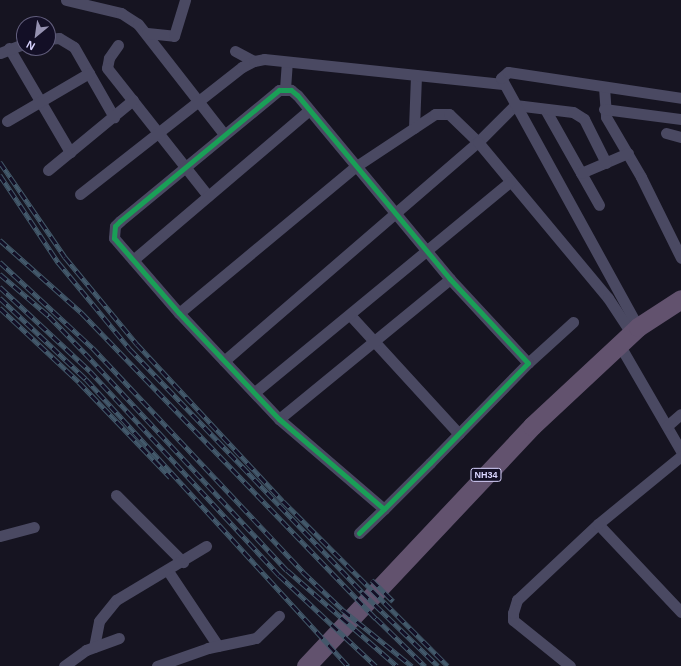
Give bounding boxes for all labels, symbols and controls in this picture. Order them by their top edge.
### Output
north arrow [16,16,56,56]
text: N [24,38,37,53]
road number: NH34 [470,468,502,482]

